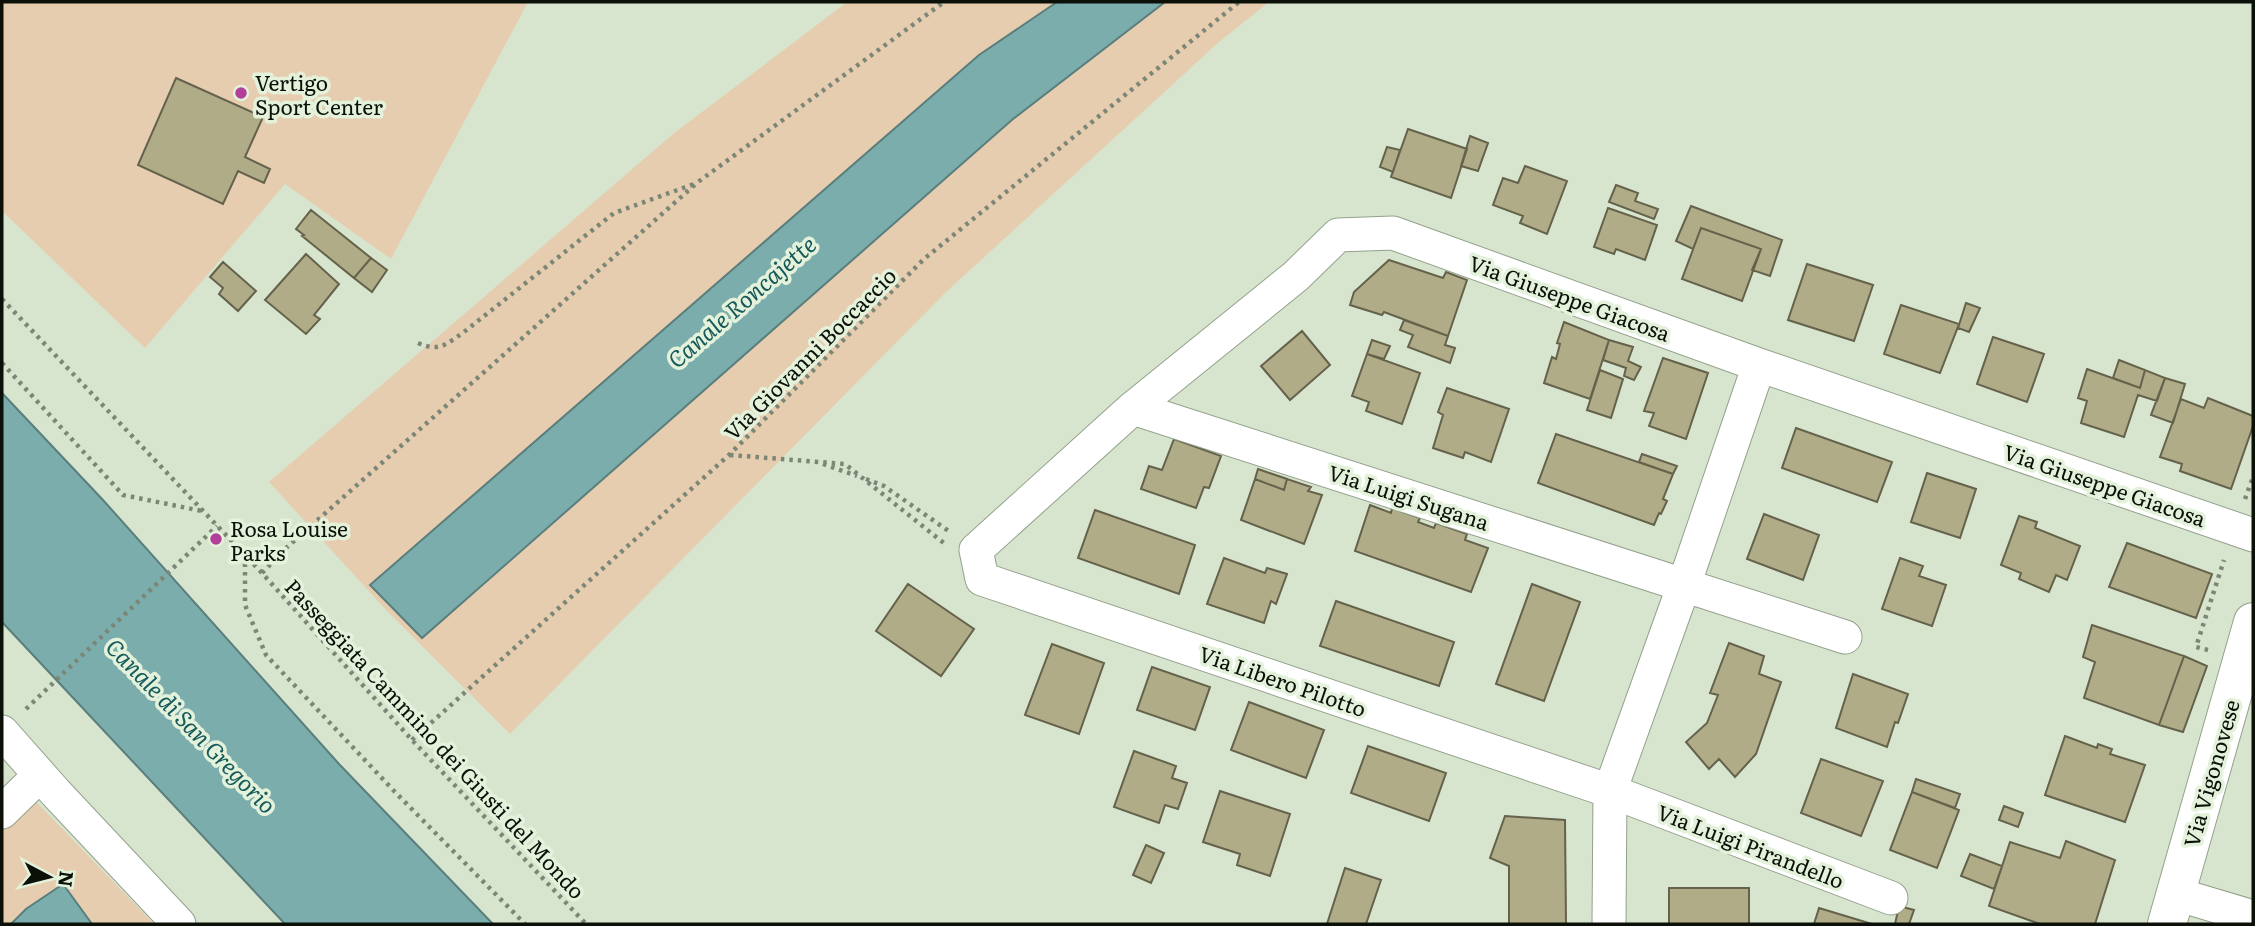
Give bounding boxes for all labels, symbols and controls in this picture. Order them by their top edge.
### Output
place label: Vertigo Sport Center [255,66,383,121]
marker: Vertigo Sport Center [233,85,249,101]
water label: Canale Roncajette [659,227,823,375]
street label: Via Giuseppe Giacosa [1465,246,1676,348]
street label: Via Giovanni Boccaccio [716,260,902,446]
street label: Via Giuseppe Giacosa [2000,435,2211,533]
street label: Via Luigi Sugana [1325,455,1494,537]
place label: Rosa Louise Parks [230,512,348,567]
marker: Rosa Louise Parks [208,531,224,547]
street label: Passeggiata Cammino dei Giusti del Mondo [279,571,593,905]
water label: Canale di San Gregorio [99,630,285,820]
street label: Via Libero Pilotto [1195,637,1371,723]
street label: Via Vigonovese [2174,696,2246,850]
street label: Via Luigi Pirandello [1653,795,1849,895]
north arrow [14,842,84,912]
text: N [52,870,82,889]

